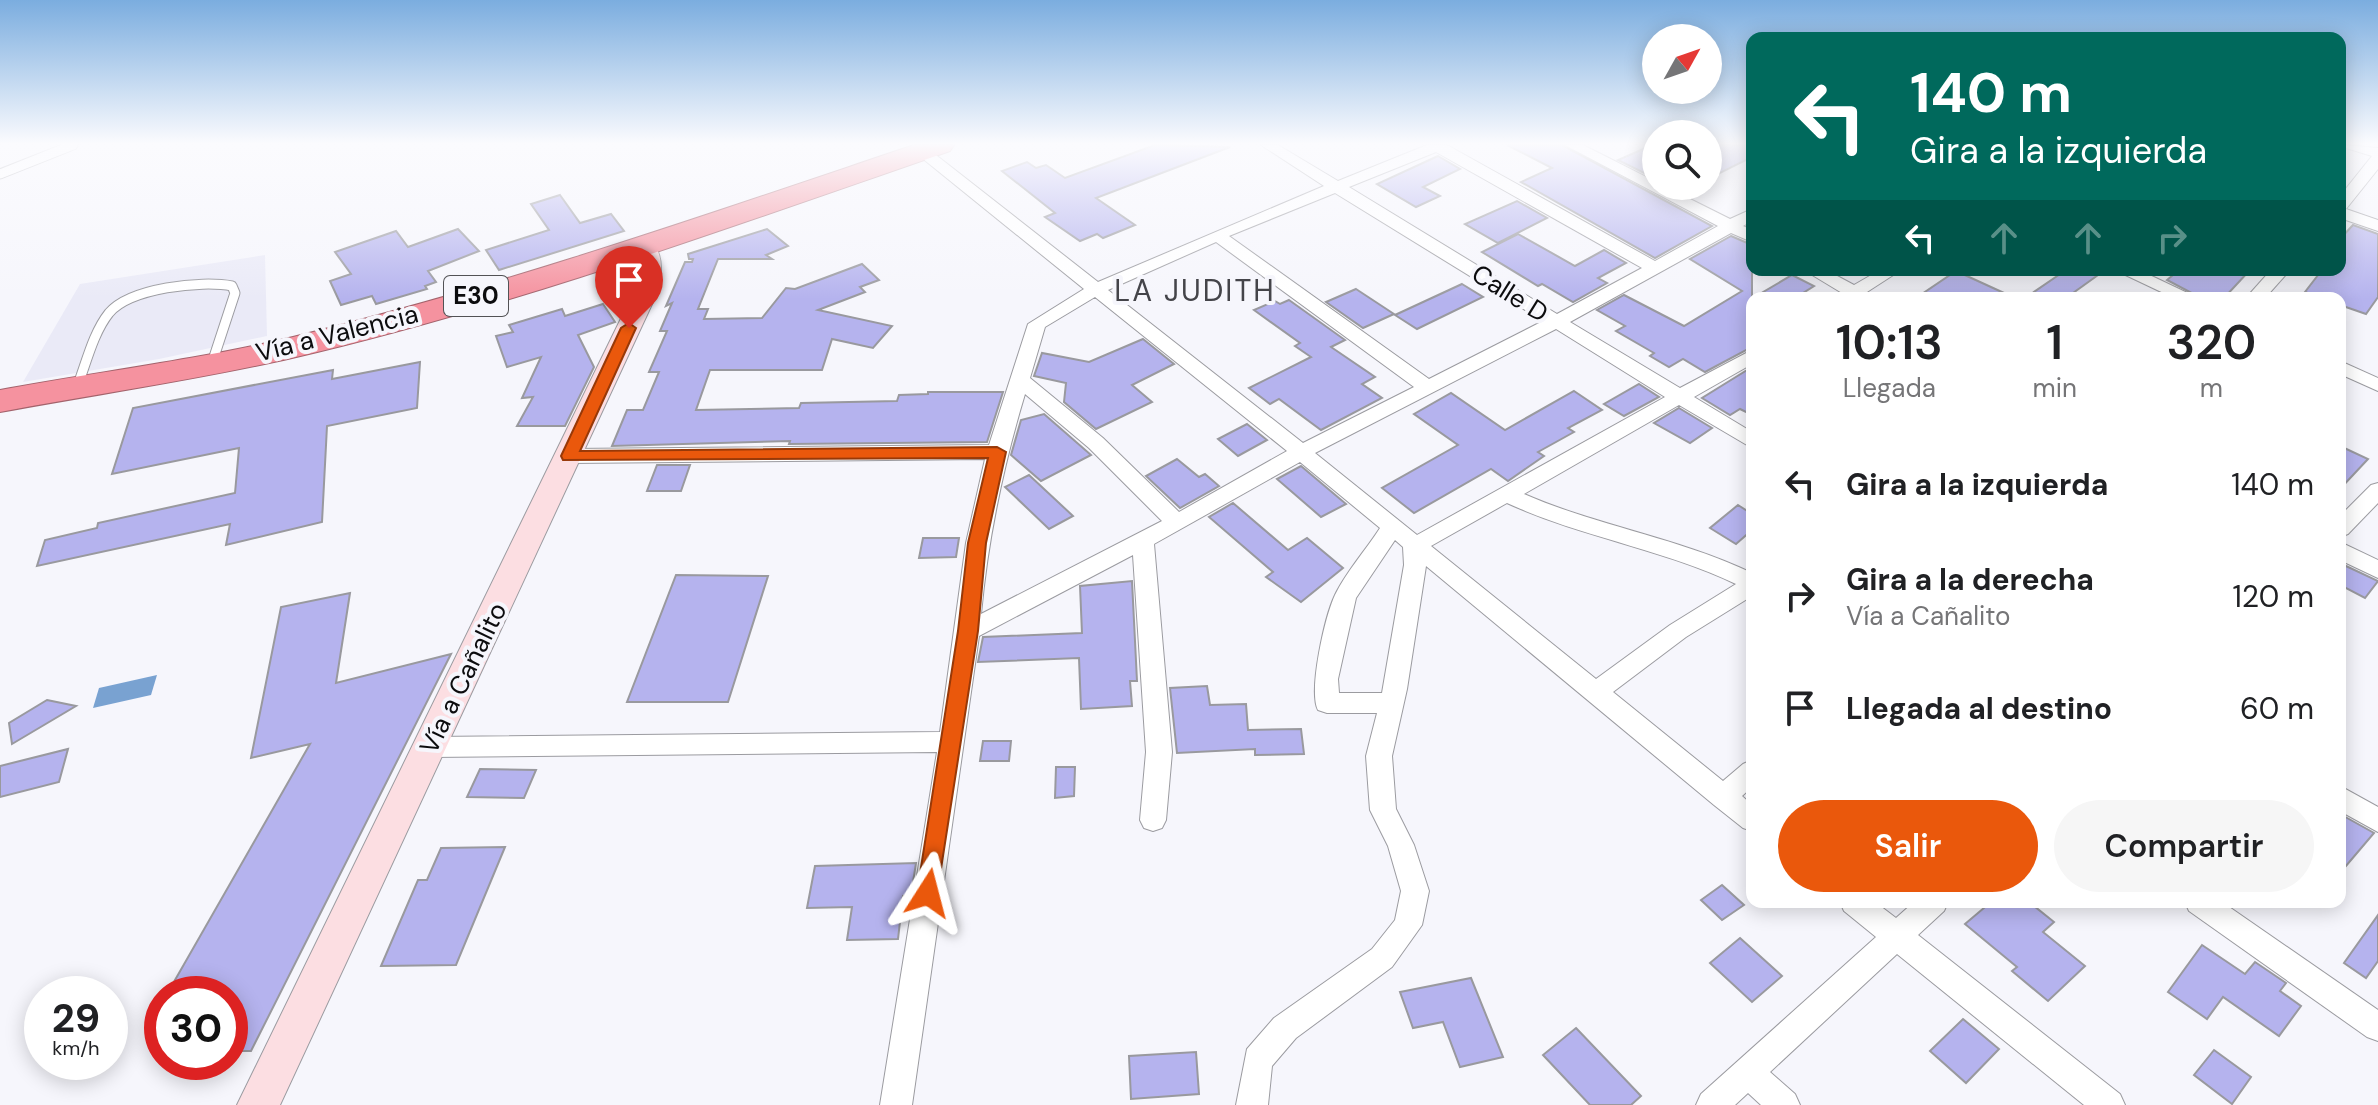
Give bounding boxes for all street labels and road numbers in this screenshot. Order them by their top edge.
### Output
street label: Calle D [1465,256,1555,330]
road number: E30 [444,276,508,316]
street label: Vía a Valencia [252,296,422,370]
street label: Vía a Cañalito [412,597,514,759]

